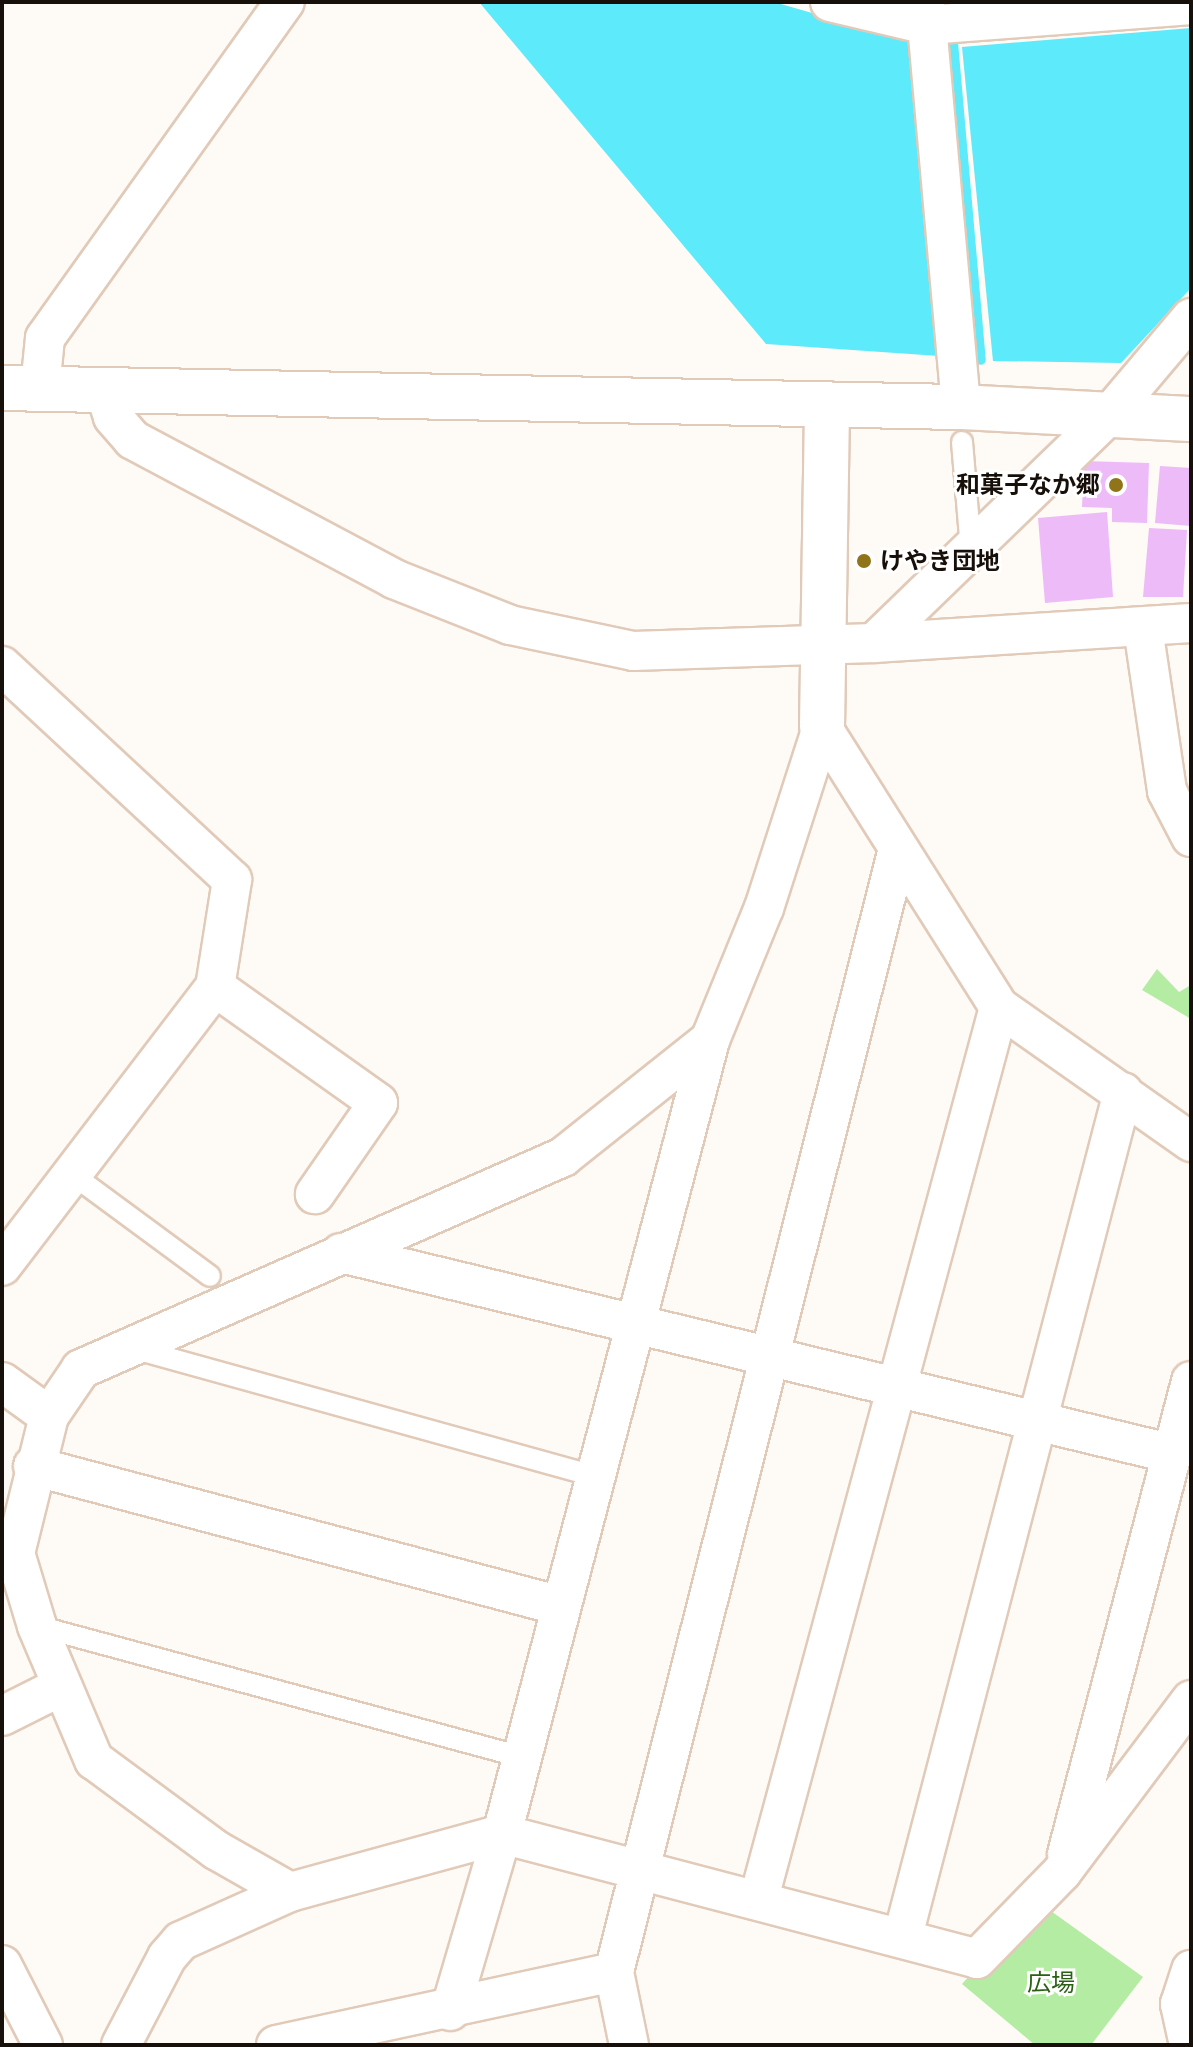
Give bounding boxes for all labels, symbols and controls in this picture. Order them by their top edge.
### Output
place label: 和菓子なか郷 [956,471,1100,499]
marker: 和菓子なか郷 [1107,476,1125,494]
place label: けやき団地 [880,547,1000,575]
marker: けやき団地 [855,552,873,570]
park label: 広場 [1027,1969,1075,1997]

